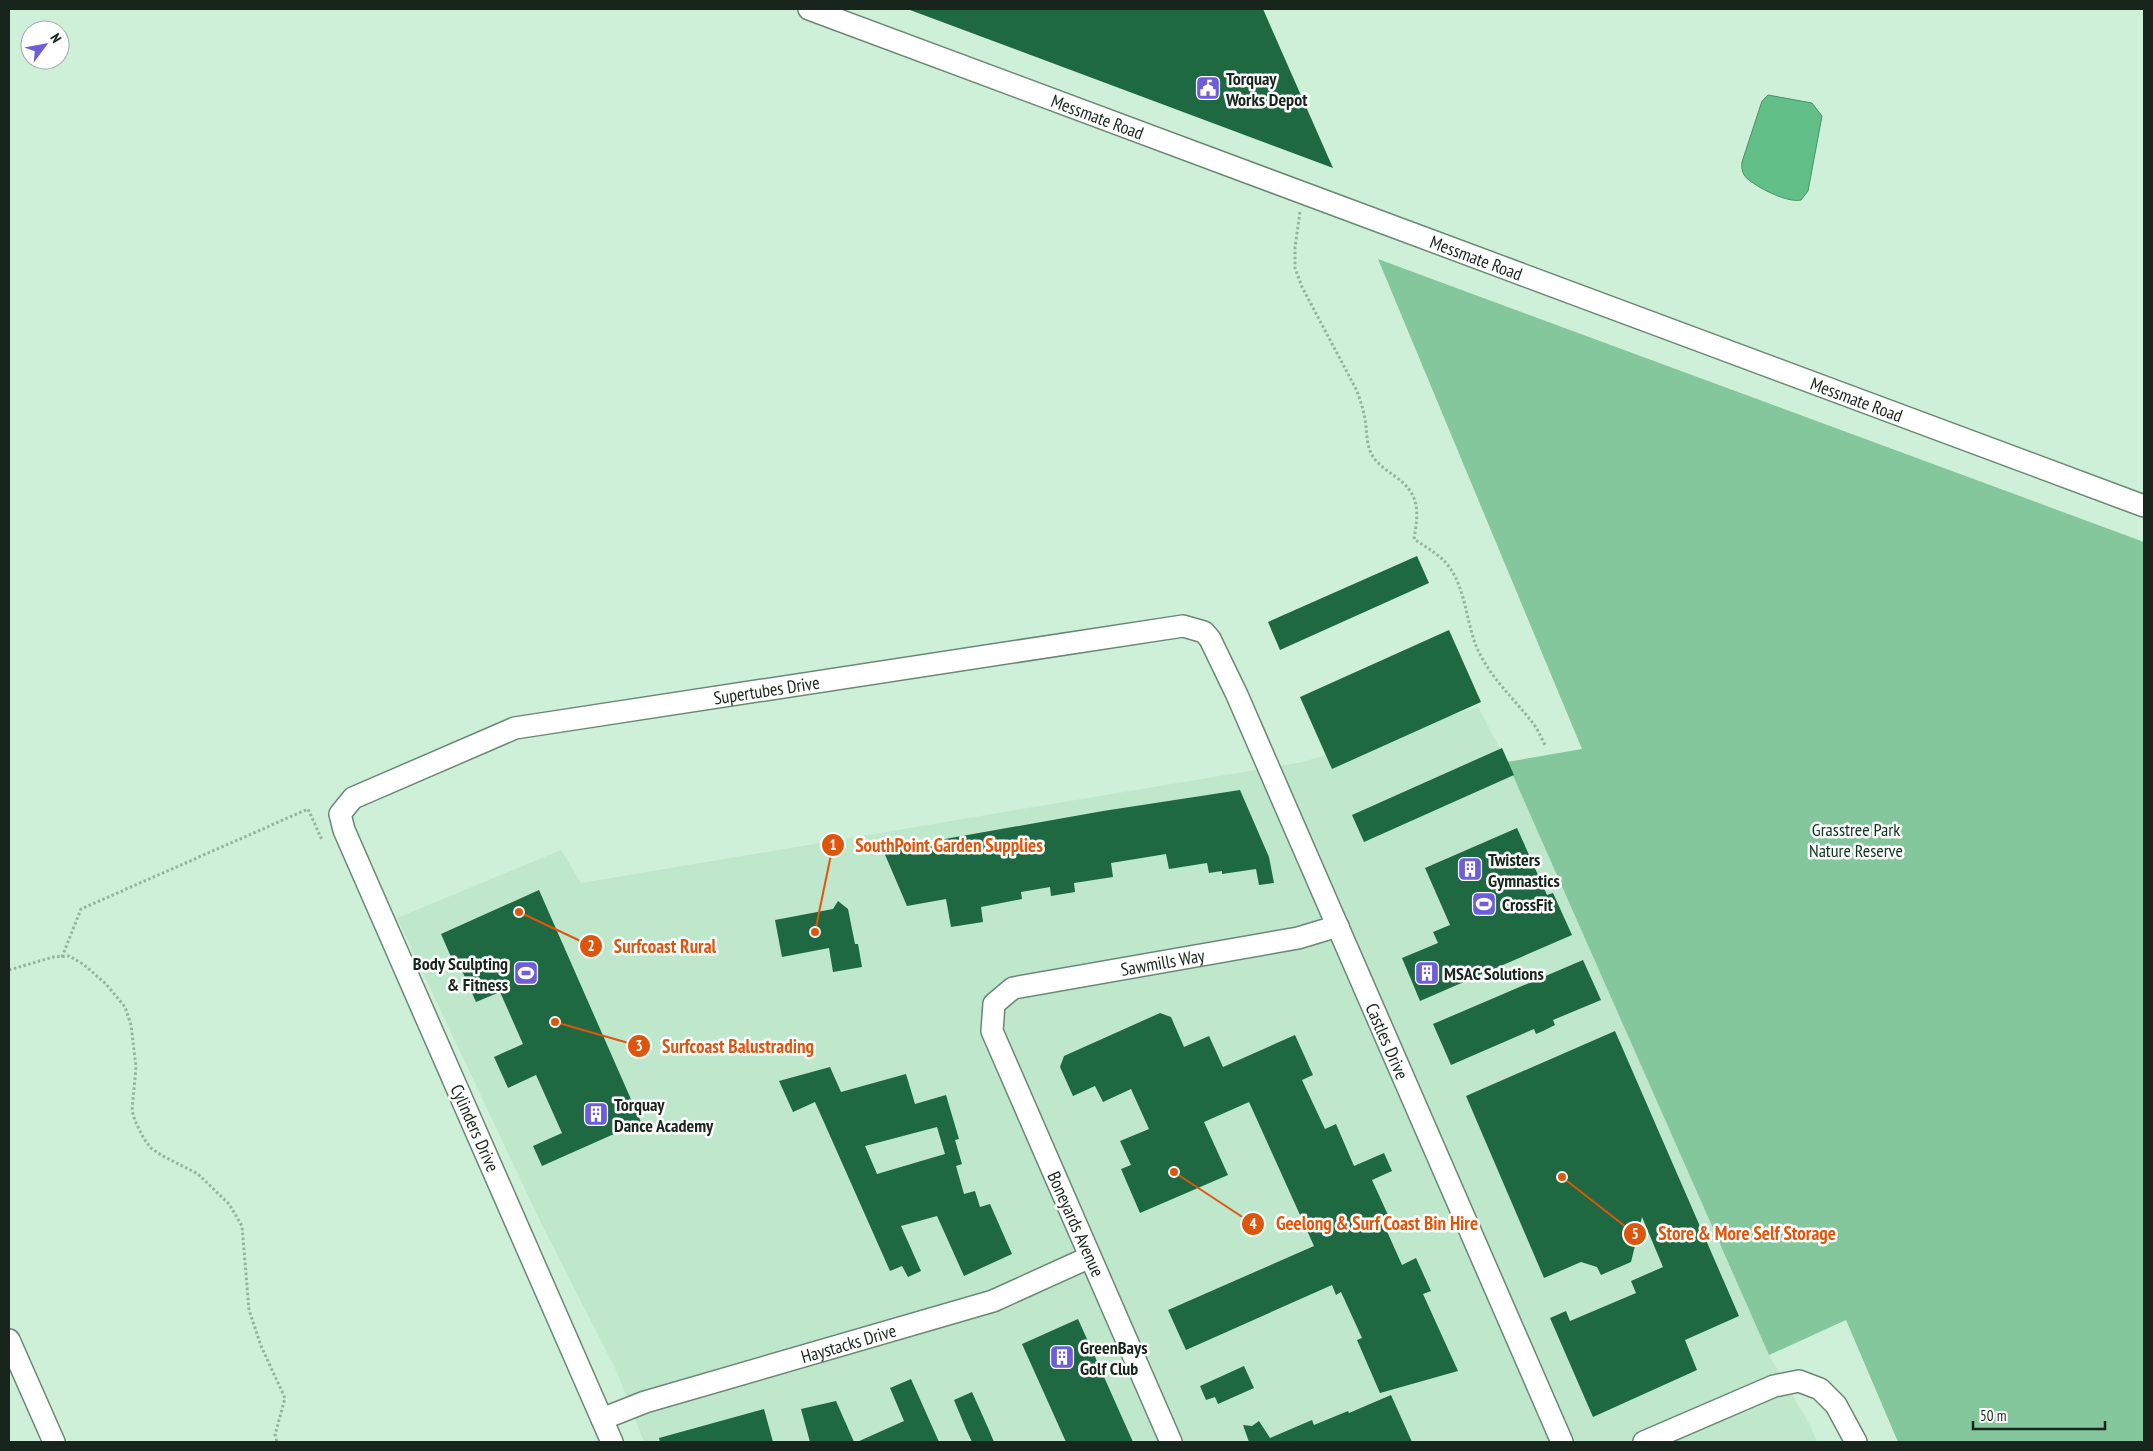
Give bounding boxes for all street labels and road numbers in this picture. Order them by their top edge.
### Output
street label: Messmate Road [1048,89,1147,144]
street label: Messmate Road [1427,230,1526,285]
street label: Messmate Road [1807,371,1906,427]
street label: Supertubes Drive [712,670,821,709]
street label: Sawmills Way [1119,943,1206,980]
street label: Castles Drive [1361,999,1414,1083]
street label: Cylinders Drive [446,1081,504,1175]
street label: Boneyards Avenue [1043,1168,1109,1280]
street label: Haystacks Drive [798,1318,899,1368]

